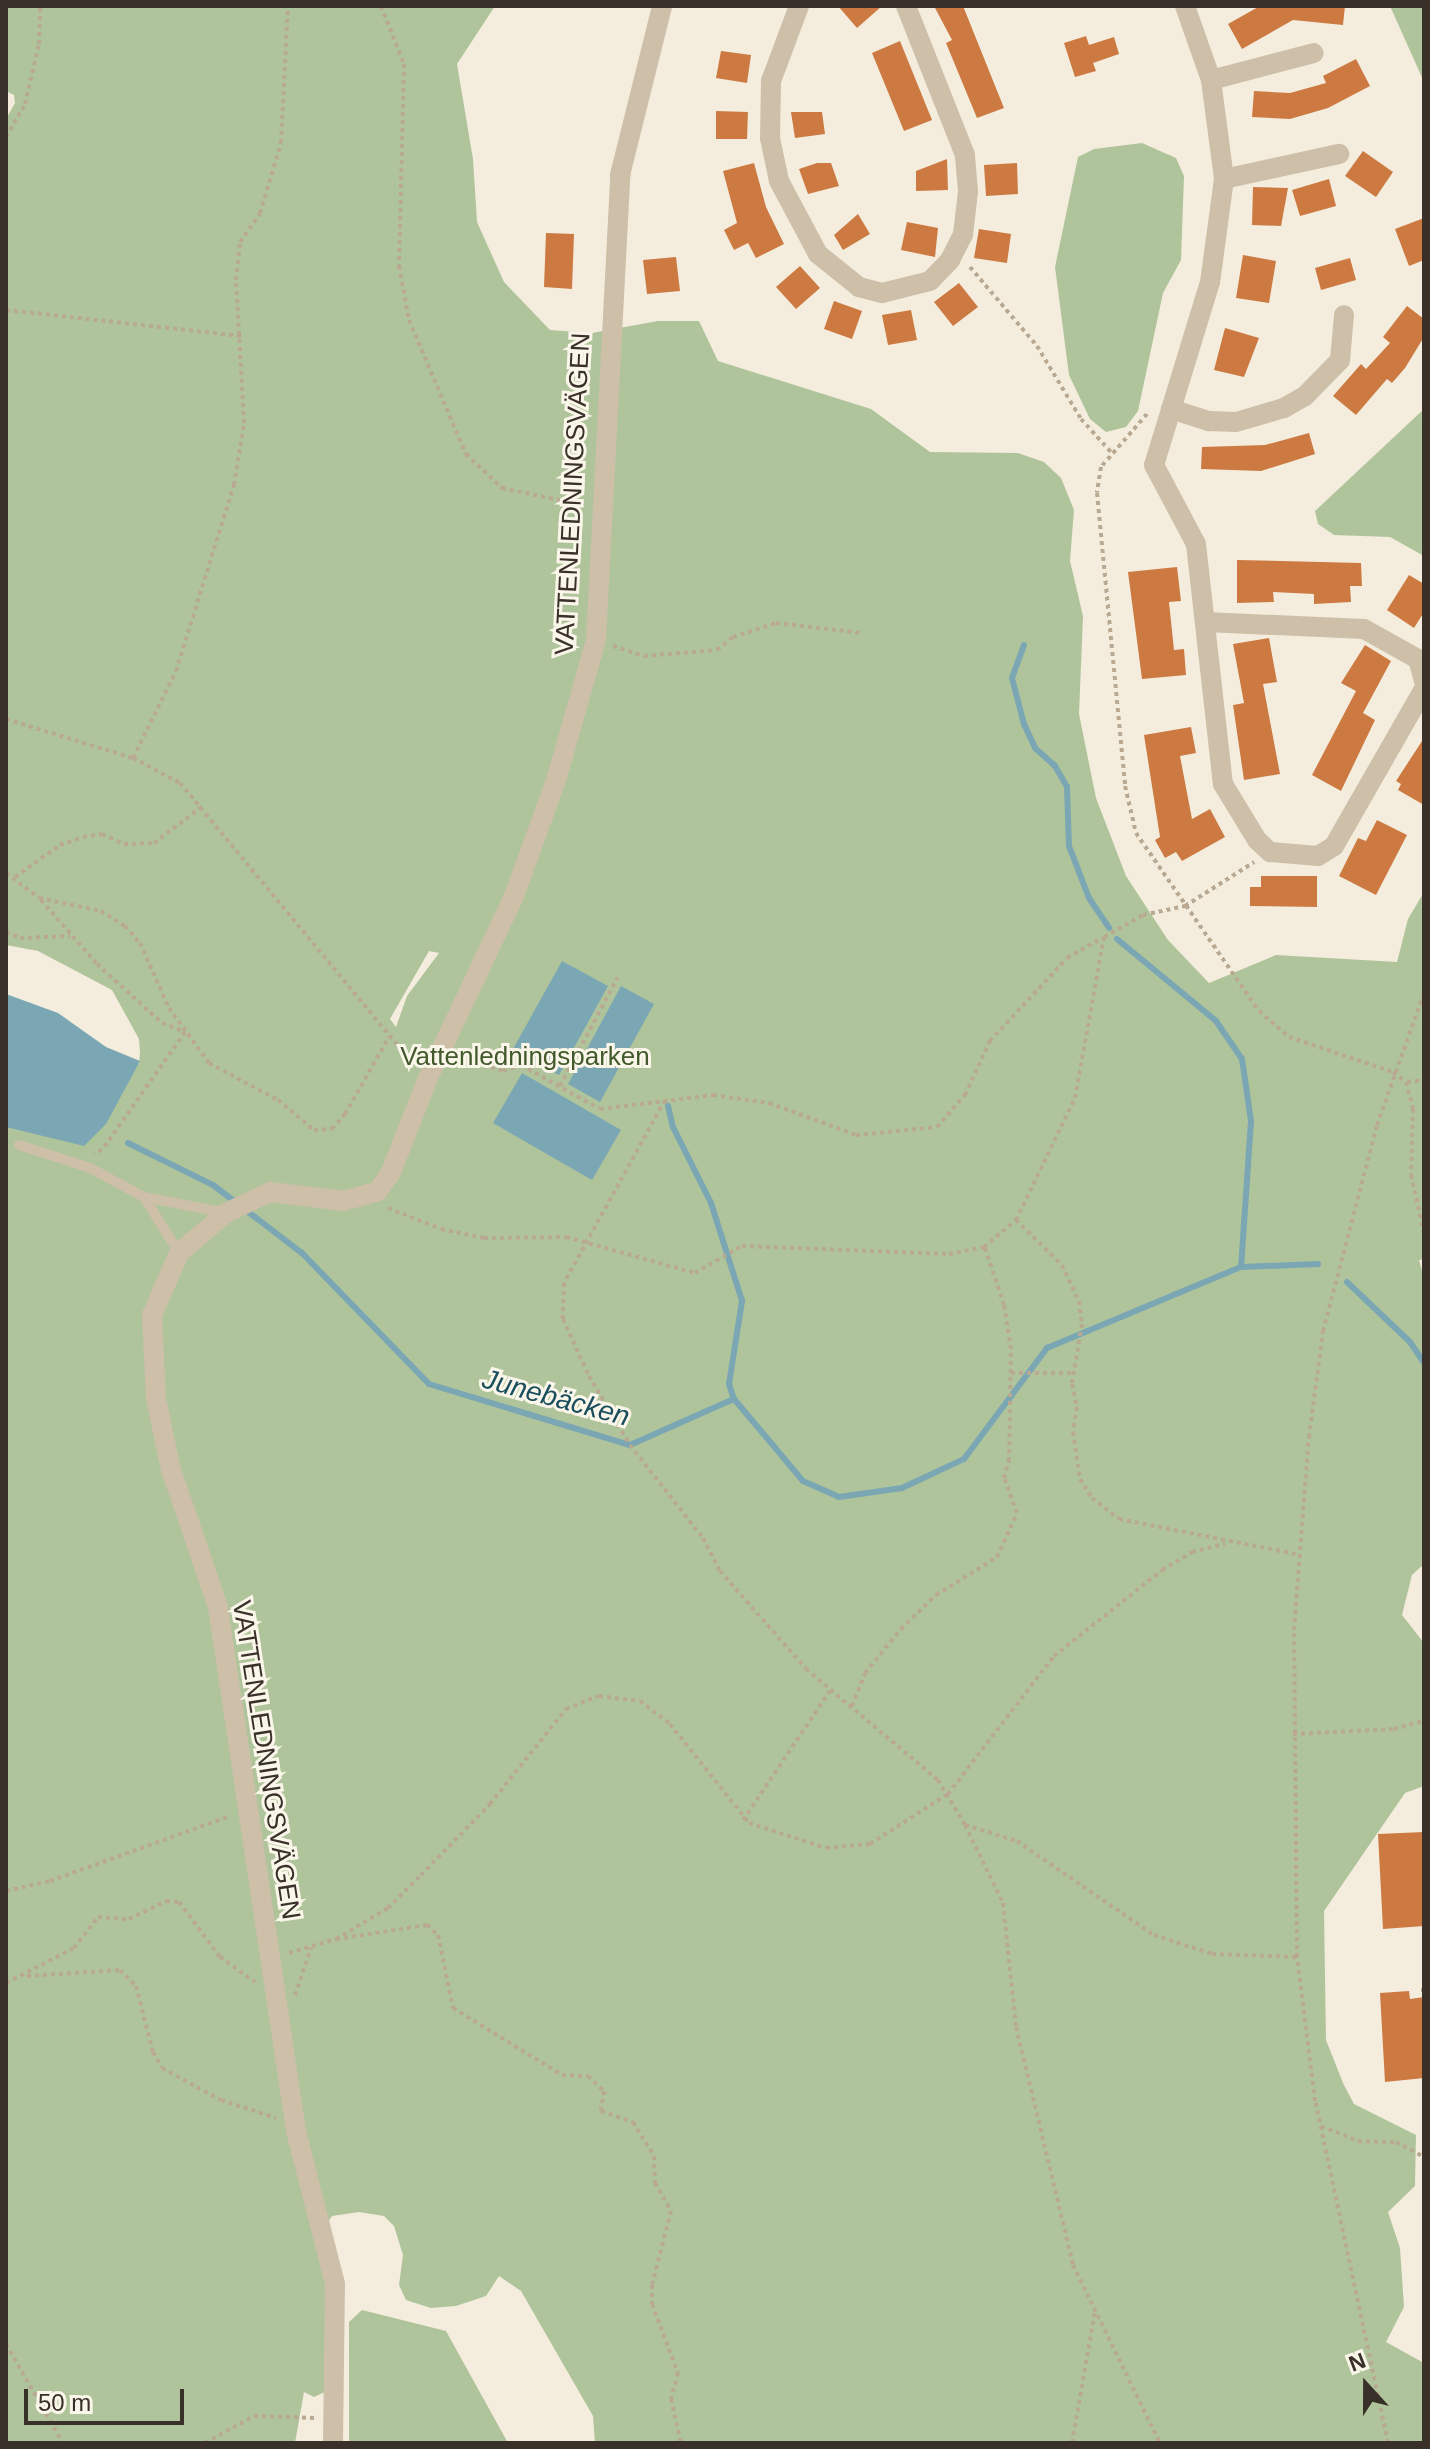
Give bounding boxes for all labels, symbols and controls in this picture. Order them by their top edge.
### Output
street label: VATTENLEDNINGSVÄGEN [549,332,597,656]
park label: Vattenledningsparken [400,1041,650,1073]
water label: Junebäcken [479,1362,633,1434]
street label: VATTENLEDNINGSVÄGEN [225,1598,307,1922]
north arrow [1326,2345,1406,2425]
text: N [1345,2348,1369,2377]
scale bar [28,2373,188,2423]
text: 50 m [38,2389,91,2416]

